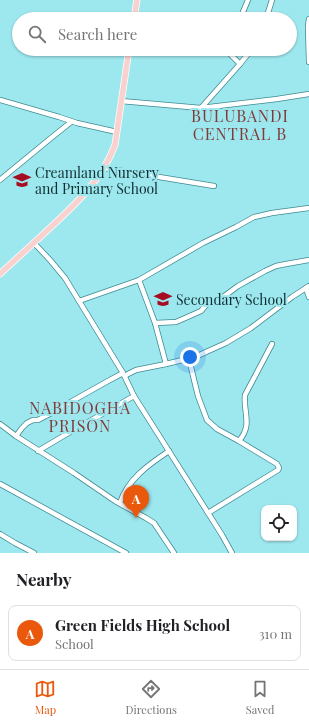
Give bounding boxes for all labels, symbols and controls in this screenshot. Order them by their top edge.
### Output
search box [12,12,297,56]
icon: search [26,23,48,45]
text: Search here [58,24,137,44]
district label: BULUBANDI CENTRAL B [191,105,289,144]
place label: Creamland Nursery and Primary School [35,163,159,198]
school or university icon: Creamland Nursery and Primary School [12,170,32,190]
school or university icon: Secondary School [153,289,173,309]
place label: Secondary School [176,290,287,309]
your location [180,347,200,367]
district label: NABIDOGHA PRISON [29,397,131,436]
pin: A [123,485,149,518]
map controls [261,505,297,541]
button: locate [261,505,297,541]
text: Nearby [16,568,71,590]
text: Green Fields High School [55,615,230,635]
text: A [26,625,34,642]
text: 310 m [259,625,292,642]
text: School [55,635,94,652]
tab: Map [34,678,56,717]
tab: Directions [125,678,177,717]
tab: Saved [246,678,274,717]

